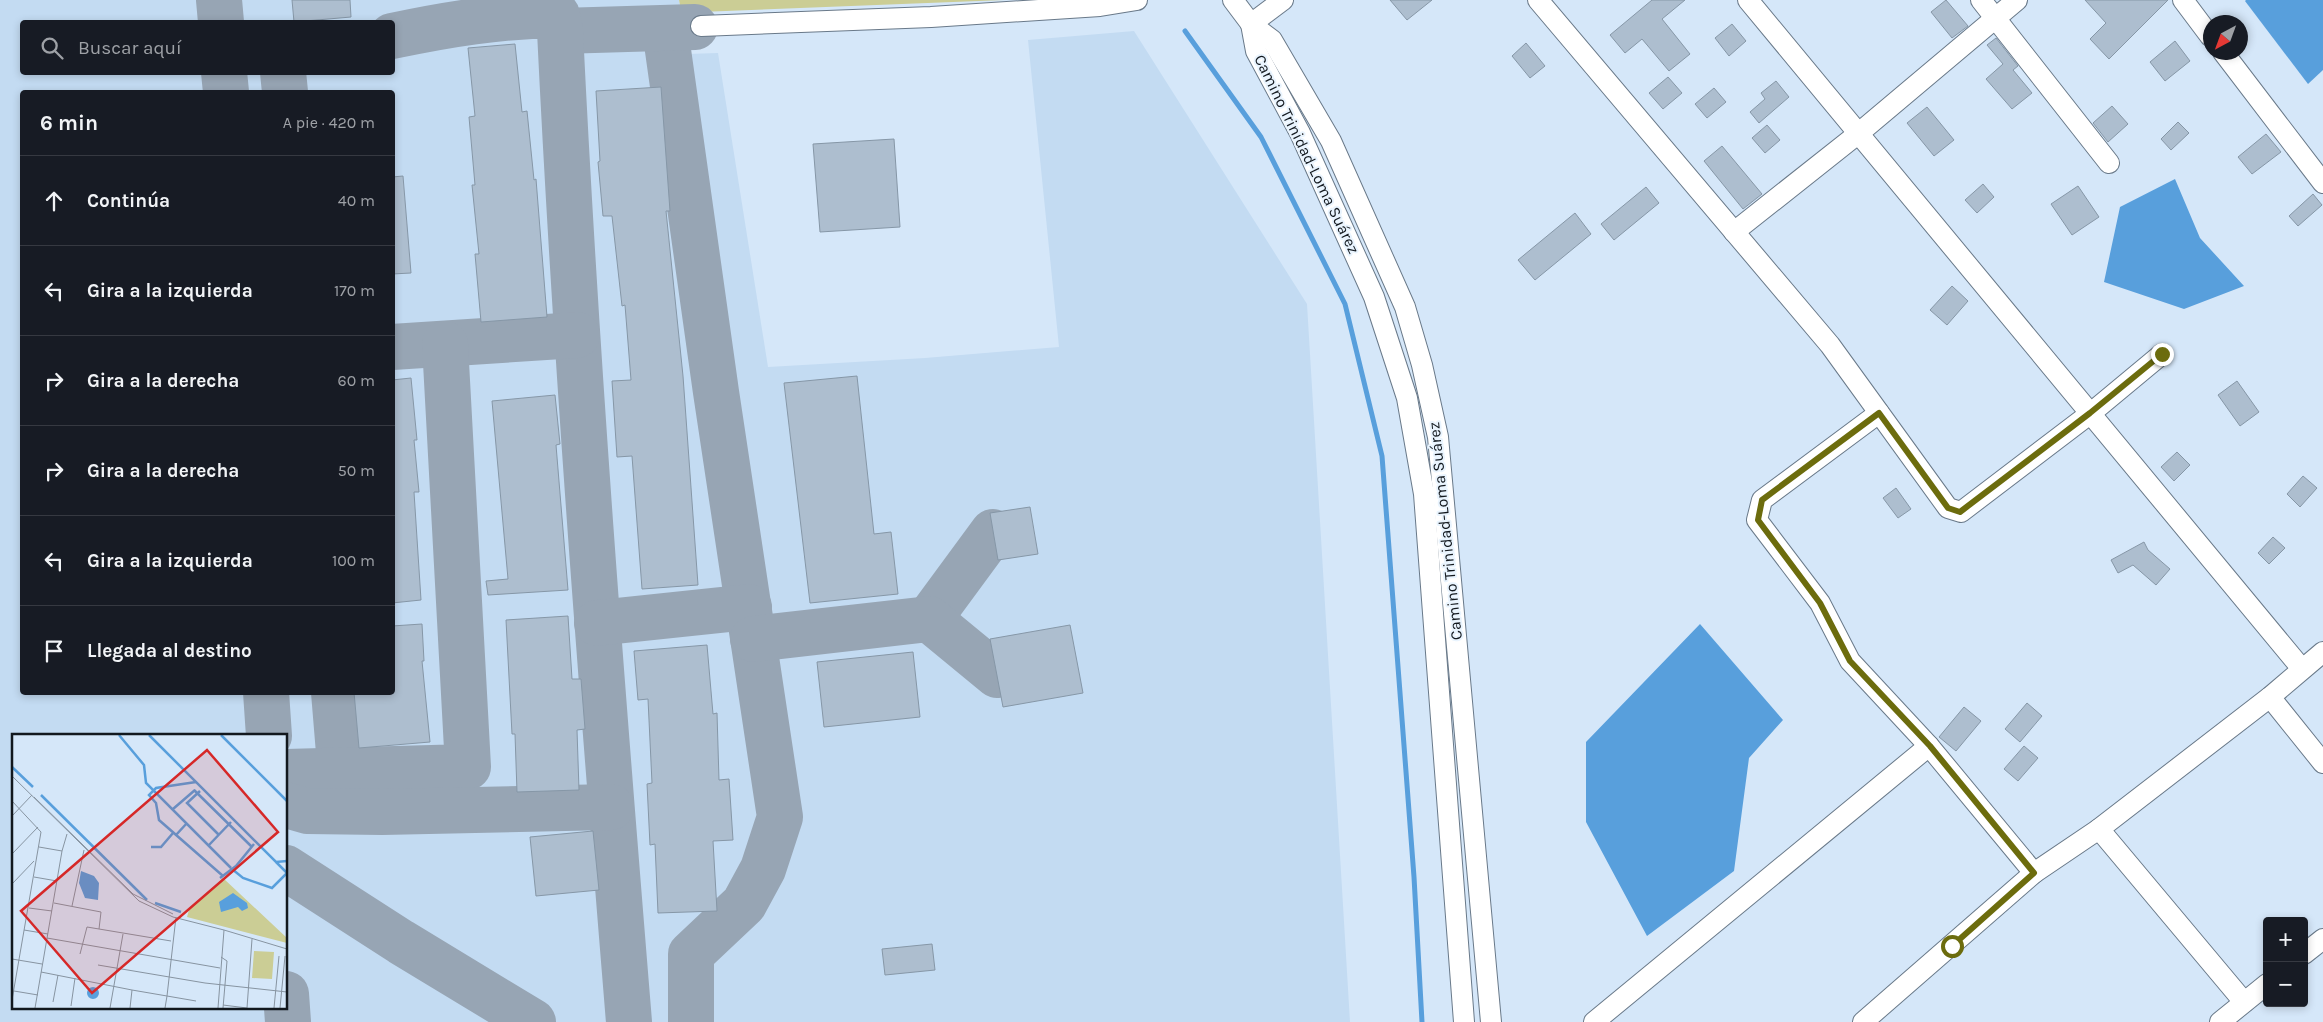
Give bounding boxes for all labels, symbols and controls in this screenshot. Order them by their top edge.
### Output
north arrow [2203,15,2248,60]
search box [20,20,395,75]
icon: search [38,34,66,62]
text: Buscar aquí [78,37,182,59]
street label: Camino Trinidad-Loma Suárez [1250,51,1364,257]
text: 6 min [40,111,98,135]
text: A pie · 420 m [283,113,375,132]
icon: ahead [40,187,68,215]
text: Continúa [87,190,170,212]
text: 40 m [338,191,375,210]
icon: left [40,277,68,305]
text: Gira a la izquierda [87,280,253,302]
text: 170 m [334,281,375,300]
route end [2151,343,2174,366]
icon: right [40,367,68,395]
text: Gira a la derecha [87,370,239,392]
text: 60 m [338,371,375,390]
street label: Camino Trinidad-Loma Suárez [1424,421,1466,641]
icon: right [40,457,68,485]
text: Gira a la derecha [87,460,239,482]
text: 50 m [338,461,375,480]
icon: left [40,547,68,575]
text: Gira a la izquierda [87,550,253,572]
text: 100 m [332,551,375,570]
icon: arrive [40,637,68,665]
text: Llegada al destino [87,640,252,662]
inset map [12,734,288,1010]
map controls [2263,917,2308,1007]
button: + [2263,917,2308,962]
route start [1941,935,1964,958]
button: − [2263,962,2308,1007]

